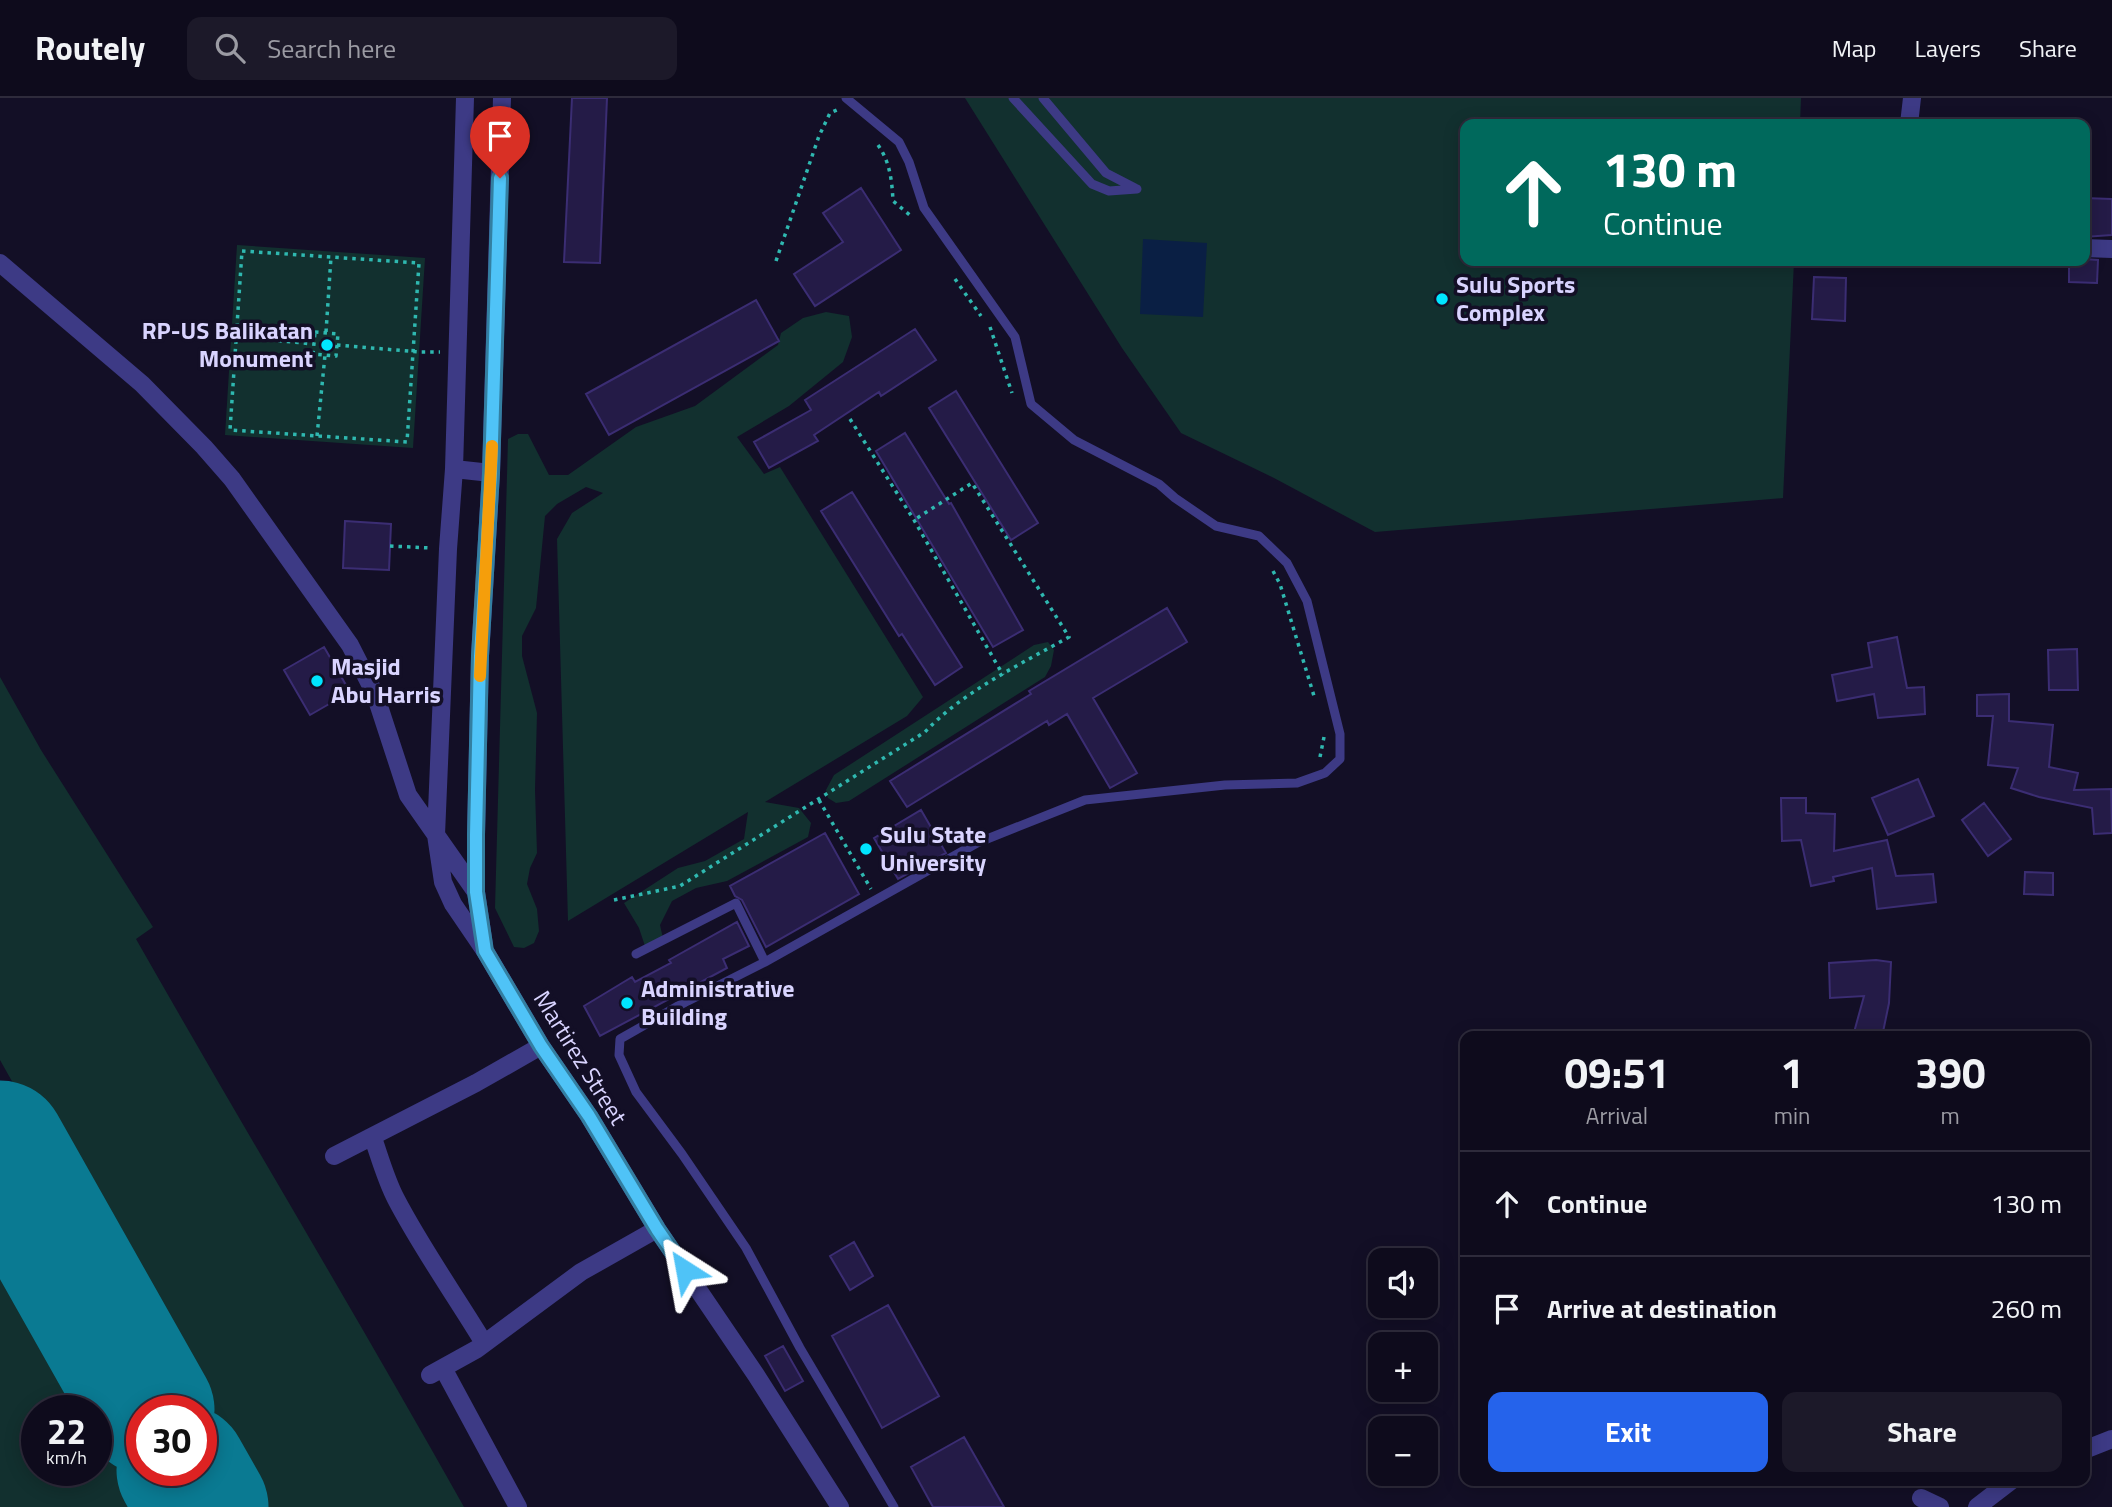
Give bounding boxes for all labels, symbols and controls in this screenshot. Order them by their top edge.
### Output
search box [187,17,677,80]
text: Routely [35,23,145,73]
icon: search [211,29,249,67]
text: Search here [267,29,396,68]
text: Map [1832,30,1877,66]
text: Layers [1915,30,1981,66]
text: Share [2019,30,2077,66]
pin [470,106,530,178]
icon: arrive [481,117,519,155]
text: 130 m [1603,131,1737,206]
icon: ahead [1488,147,1579,238]
text: Continue [1603,199,1723,247]
place label: Sulu Sports Complex [1456,266,1575,330]
marker: Sulu Sports Complex [1434,291,1450,307]
place label: RP-US Balikatan Monument [142,312,313,376]
marker: RP-US Balikatan Monument [319,337,335,353]
place label: Masjid Abu Harris [331,648,441,712]
marker: Masjid Abu Harris [309,673,325,689]
place label: Sulu State University [880,816,986,880]
marker: Sulu State University [858,841,874,857]
place label: Administrative Building [641,970,795,1034]
street label: Martirez Street [525,983,637,1132]
marker: Administrative Building [619,995,635,1011]
text: 09:51 [1564,1040,1669,1104]
text: 1 [1780,1040,1804,1104]
text: 390 [1915,1040,1985,1104]
text: Arrival [1586,1098,1648,1133]
text: min [1774,1098,1810,1133]
text: m [1941,1098,1960,1133]
text: Continue [1547,1184,1647,1223]
text: 130 m [1991,1184,2062,1223]
icon: ahead [1488,1185,1526,1223]
position arrow [648,1233,722,1307]
map controls [1368,1248,1438,1486]
button: sound [1368,1248,1438,1318]
text: Arrive at destination [1547,1289,1777,1328]
text: 260 m [1991,1289,2062,1328]
icon: arrive [1488,1290,1526,1328]
button: + [1368,1332,1438,1402]
button: Exit [1488,1392,1768,1472]
button: Share [1782,1392,2062,1472]
speed limit sign: 30 [126,1395,217,1486]
text: 22 [47,1404,86,1458]
button: − [1368,1416,1438,1486]
text: km/h [46,1444,87,1471]

